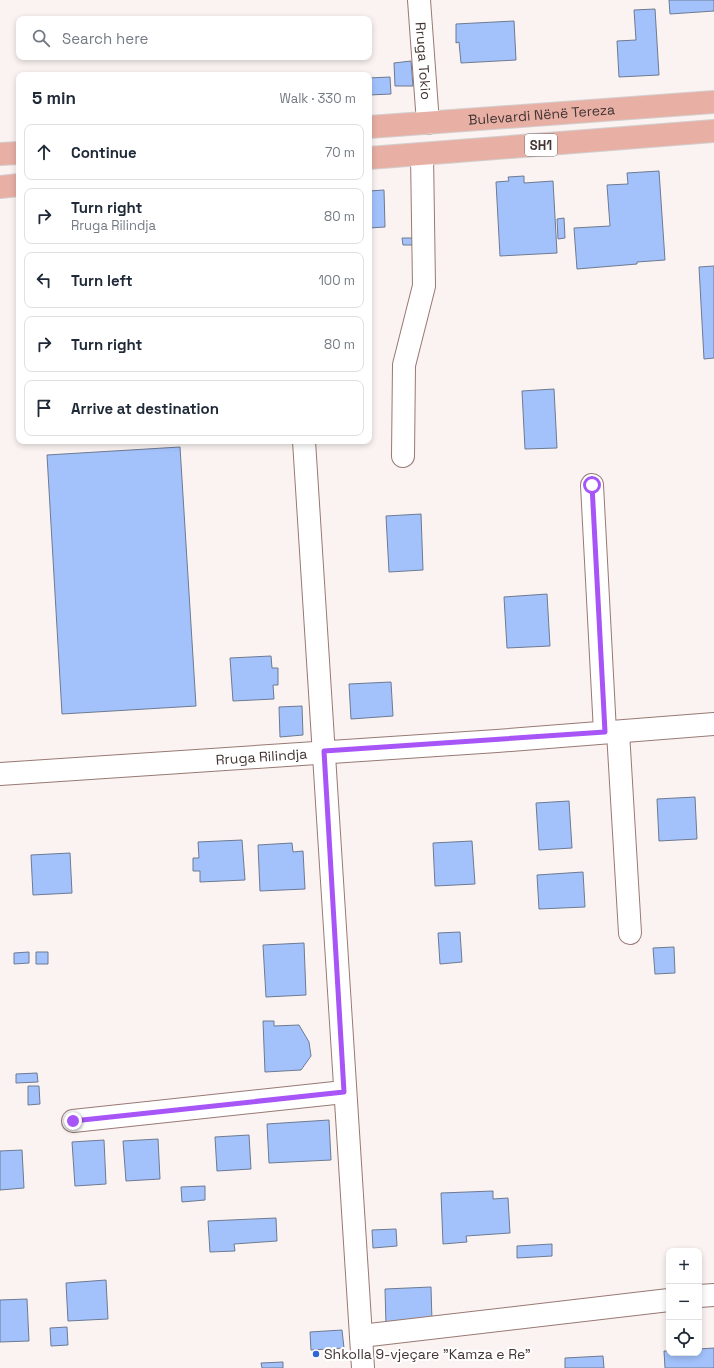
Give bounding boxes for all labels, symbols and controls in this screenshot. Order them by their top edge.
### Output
search box [16,16,372,60]
street label: Rruga Tokio [412,21,435,100]
icon: search [30,27,52,49]
text: Search here [62,29,148,48]
text: 5 min [32,87,76,109]
text: Walk · 330 m [279,90,356,107]
street label: Bulevardi Nënë Tereza [468,100,616,129]
road number: SH1 [525,134,557,156]
icon: ahead [33,141,55,163]
text: Continue [71,143,137,162]
text: 70 m [325,144,355,161]
text: Turn right [71,198,142,217]
icon: right [33,205,55,227]
text: 80 m [324,208,355,225]
text: Rruga Rilindja [71,217,156,234]
icon: left [33,269,55,291]
text: Turn left [71,271,133,290]
text: 100 m [318,272,355,289]
icon: right [33,333,55,355]
text: Turn right [71,335,142,354]
text: 80 m [324,336,355,353]
icon: arrive [33,397,55,419]
text: Arrive at destination [71,399,219,418]
route start [583,476,601,494]
street label: Rruga Rilindja [215,745,308,769]
route end [64,1112,82,1130]
map controls [666,1248,702,1356]
button: + [666,1248,702,1284]
button: − [666,1284,702,1320]
button: locate [666,1320,702,1356]
place label: Shkolla 9-vjeçare "Kamza e Re" [324,1345,531,1363]
marker: Shkolla 9-vjeçare "Kamza e Re" [311,1349,321,1359]

